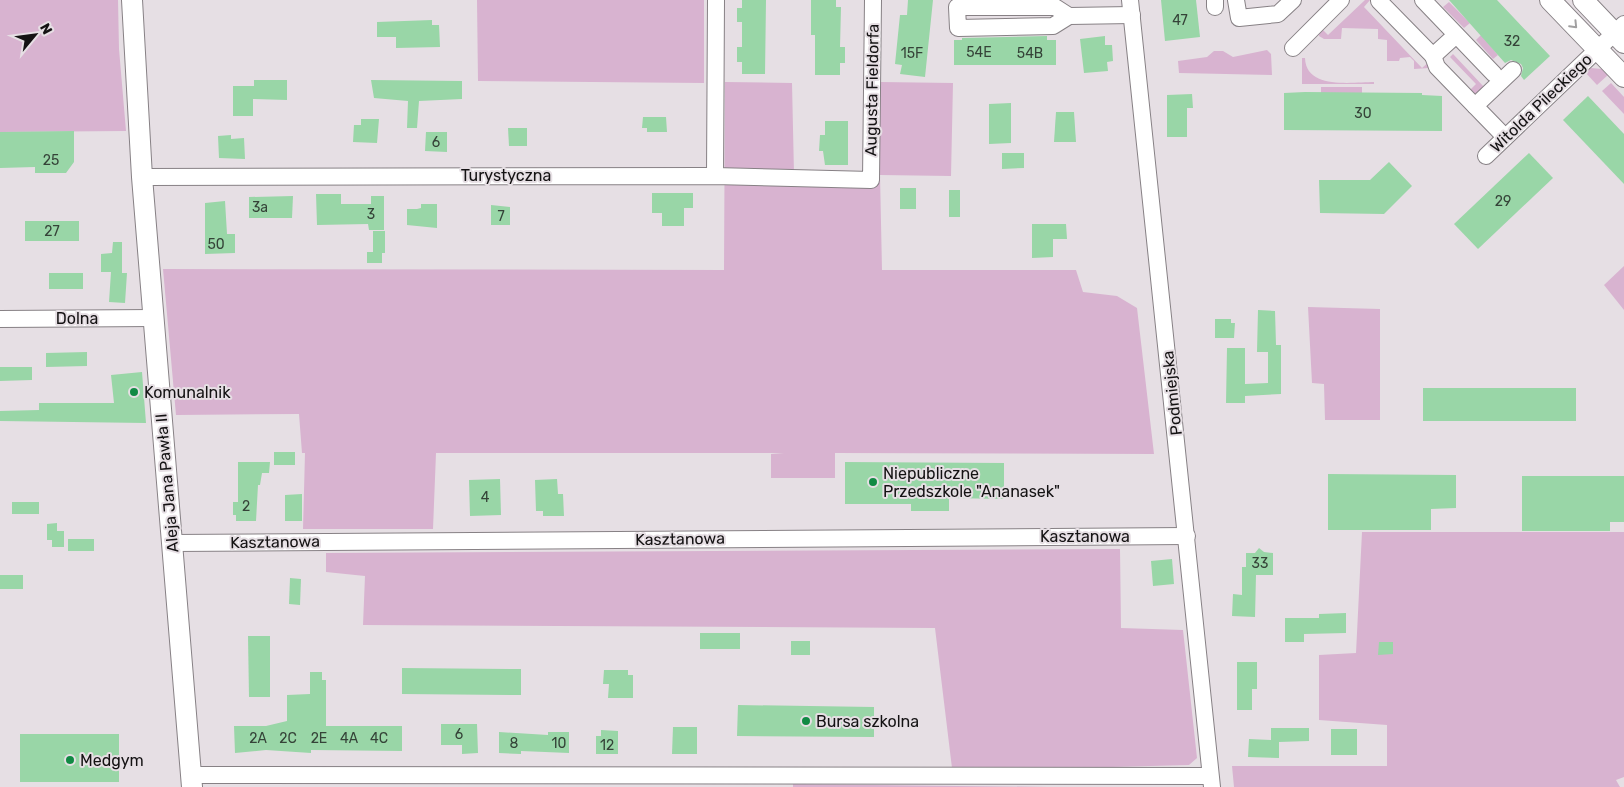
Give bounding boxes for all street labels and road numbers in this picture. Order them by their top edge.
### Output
street label: Augusta Fieldorfa [861,24,883,156]
street label: Witolda Pileckiego [1486,50,1596,156]
street label: Turystyczna [461,166,551,185]
street label: Dolna [56,309,98,328]
street label: Podmiejska [1158,350,1186,436]
street label: Aleja Jana Pawła II [151,413,183,553]
street label: Kasztanowa [1040,527,1130,546]
street label: Kasztanowa [635,529,725,549]
street label: Kasztanowa [230,532,320,552]

